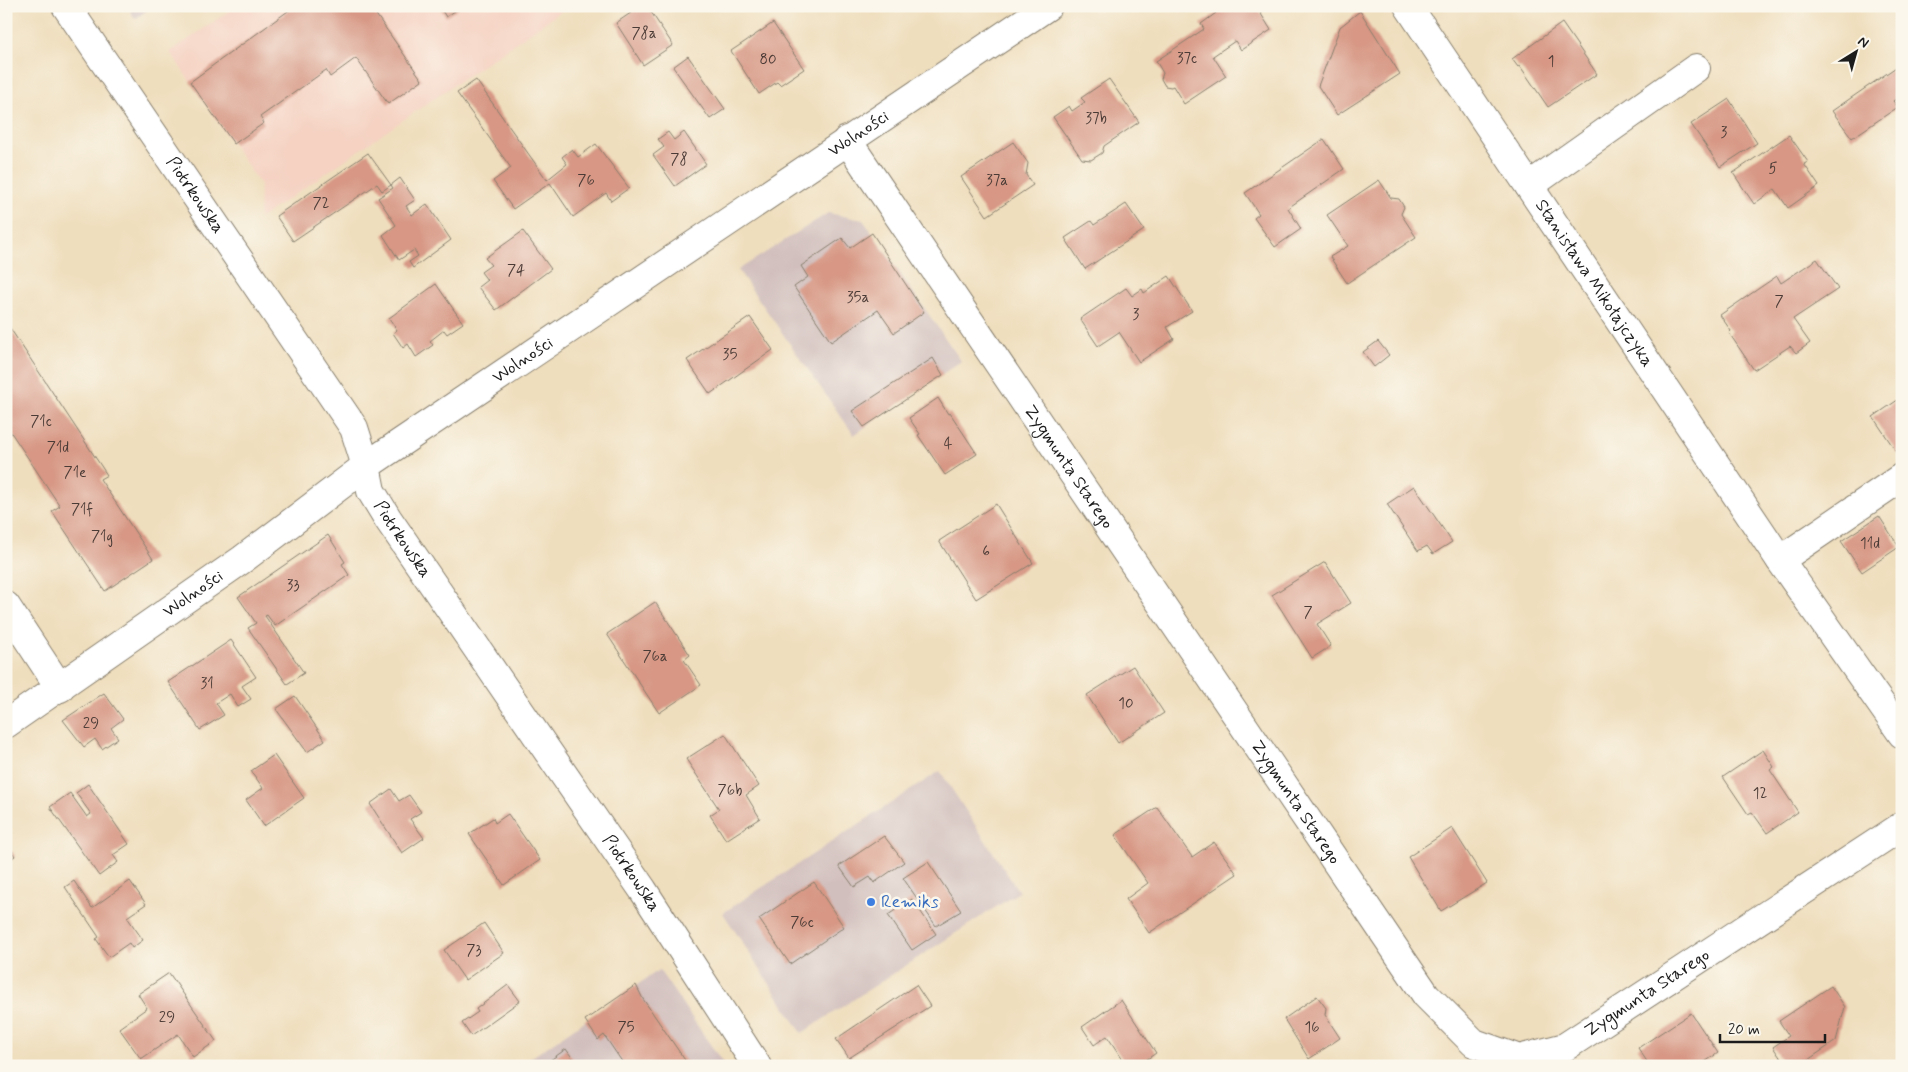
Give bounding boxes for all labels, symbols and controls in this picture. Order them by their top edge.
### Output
house number: 78a [631,24,657,44]
north arrow [1830,28,1880,78]
text: N [1854,32,1872,52]
house number: 37c [1177,49,1197,69]
house number: 80 [759,50,777,70]
house number: 1 [1548,52,1554,72]
street label: Wolności [823,105,894,163]
house number: 37b [1085,109,1107,129]
house number: 3 [1721,123,1728,143]
house number: 78 [670,150,688,170]
street label: Piotrkowska [160,152,230,238]
house number: 5 [1768,159,1778,179]
house number: 76 [577,171,595,191]
house number: 37a [986,171,1008,191]
house number: 72 [312,194,330,214]
street label: Stanisława Mikołajczyka [1529,195,1659,372]
house number: 74 [507,261,525,281]
house number: 35a [847,288,870,308]
house number: 7 [1774,292,1784,312]
house number: 3 [1133,305,1140,325]
street label: Wolności [488,331,558,389]
house number: 35 [723,345,737,365]
street label: Zygmunta Starego [1018,400,1119,534]
house number: 71c [30,412,52,432]
house number: 4 [944,434,953,454]
house number: 71d [47,438,69,458]
house number: 71e [64,463,86,483]
street label: Piotrkowska [368,496,437,583]
house number: 71f [71,500,93,520]
house number: 71g [91,527,113,547]
house number: 11d [1860,534,1880,554]
house number: 6 [982,542,990,562]
street label: Wolności [158,564,228,623]
house number: 33 [286,576,300,596]
house number: 7 [1303,603,1313,623]
house number: 76a [642,647,668,667]
house number: 31 [200,674,214,694]
house number: 10 [1118,694,1134,714]
house number: 29 [83,714,99,734]
street label: Zygmunta Starego [1245,736,1346,869]
house number: 76b [718,781,742,801]
house number: 12 [1753,784,1767,804]
street label: Piotrkowska [597,830,666,916]
place label: Remiks [881,890,939,914]
marker: Remiks [865,896,877,908]
house number: 76c [790,913,814,933]
house number: 73 [466,941,482,961]
street label: Zygmunta Starego [1580,943,1714,1043]
house number: 29 [159,1008,175,1028]
scale bar [1720,1012,1826,1044]
house number: 75 [617,1018,635,1038]
house number: 16 [1304,1018,1320,1038]
text: 20 m [1728,1020,1760,1040]

